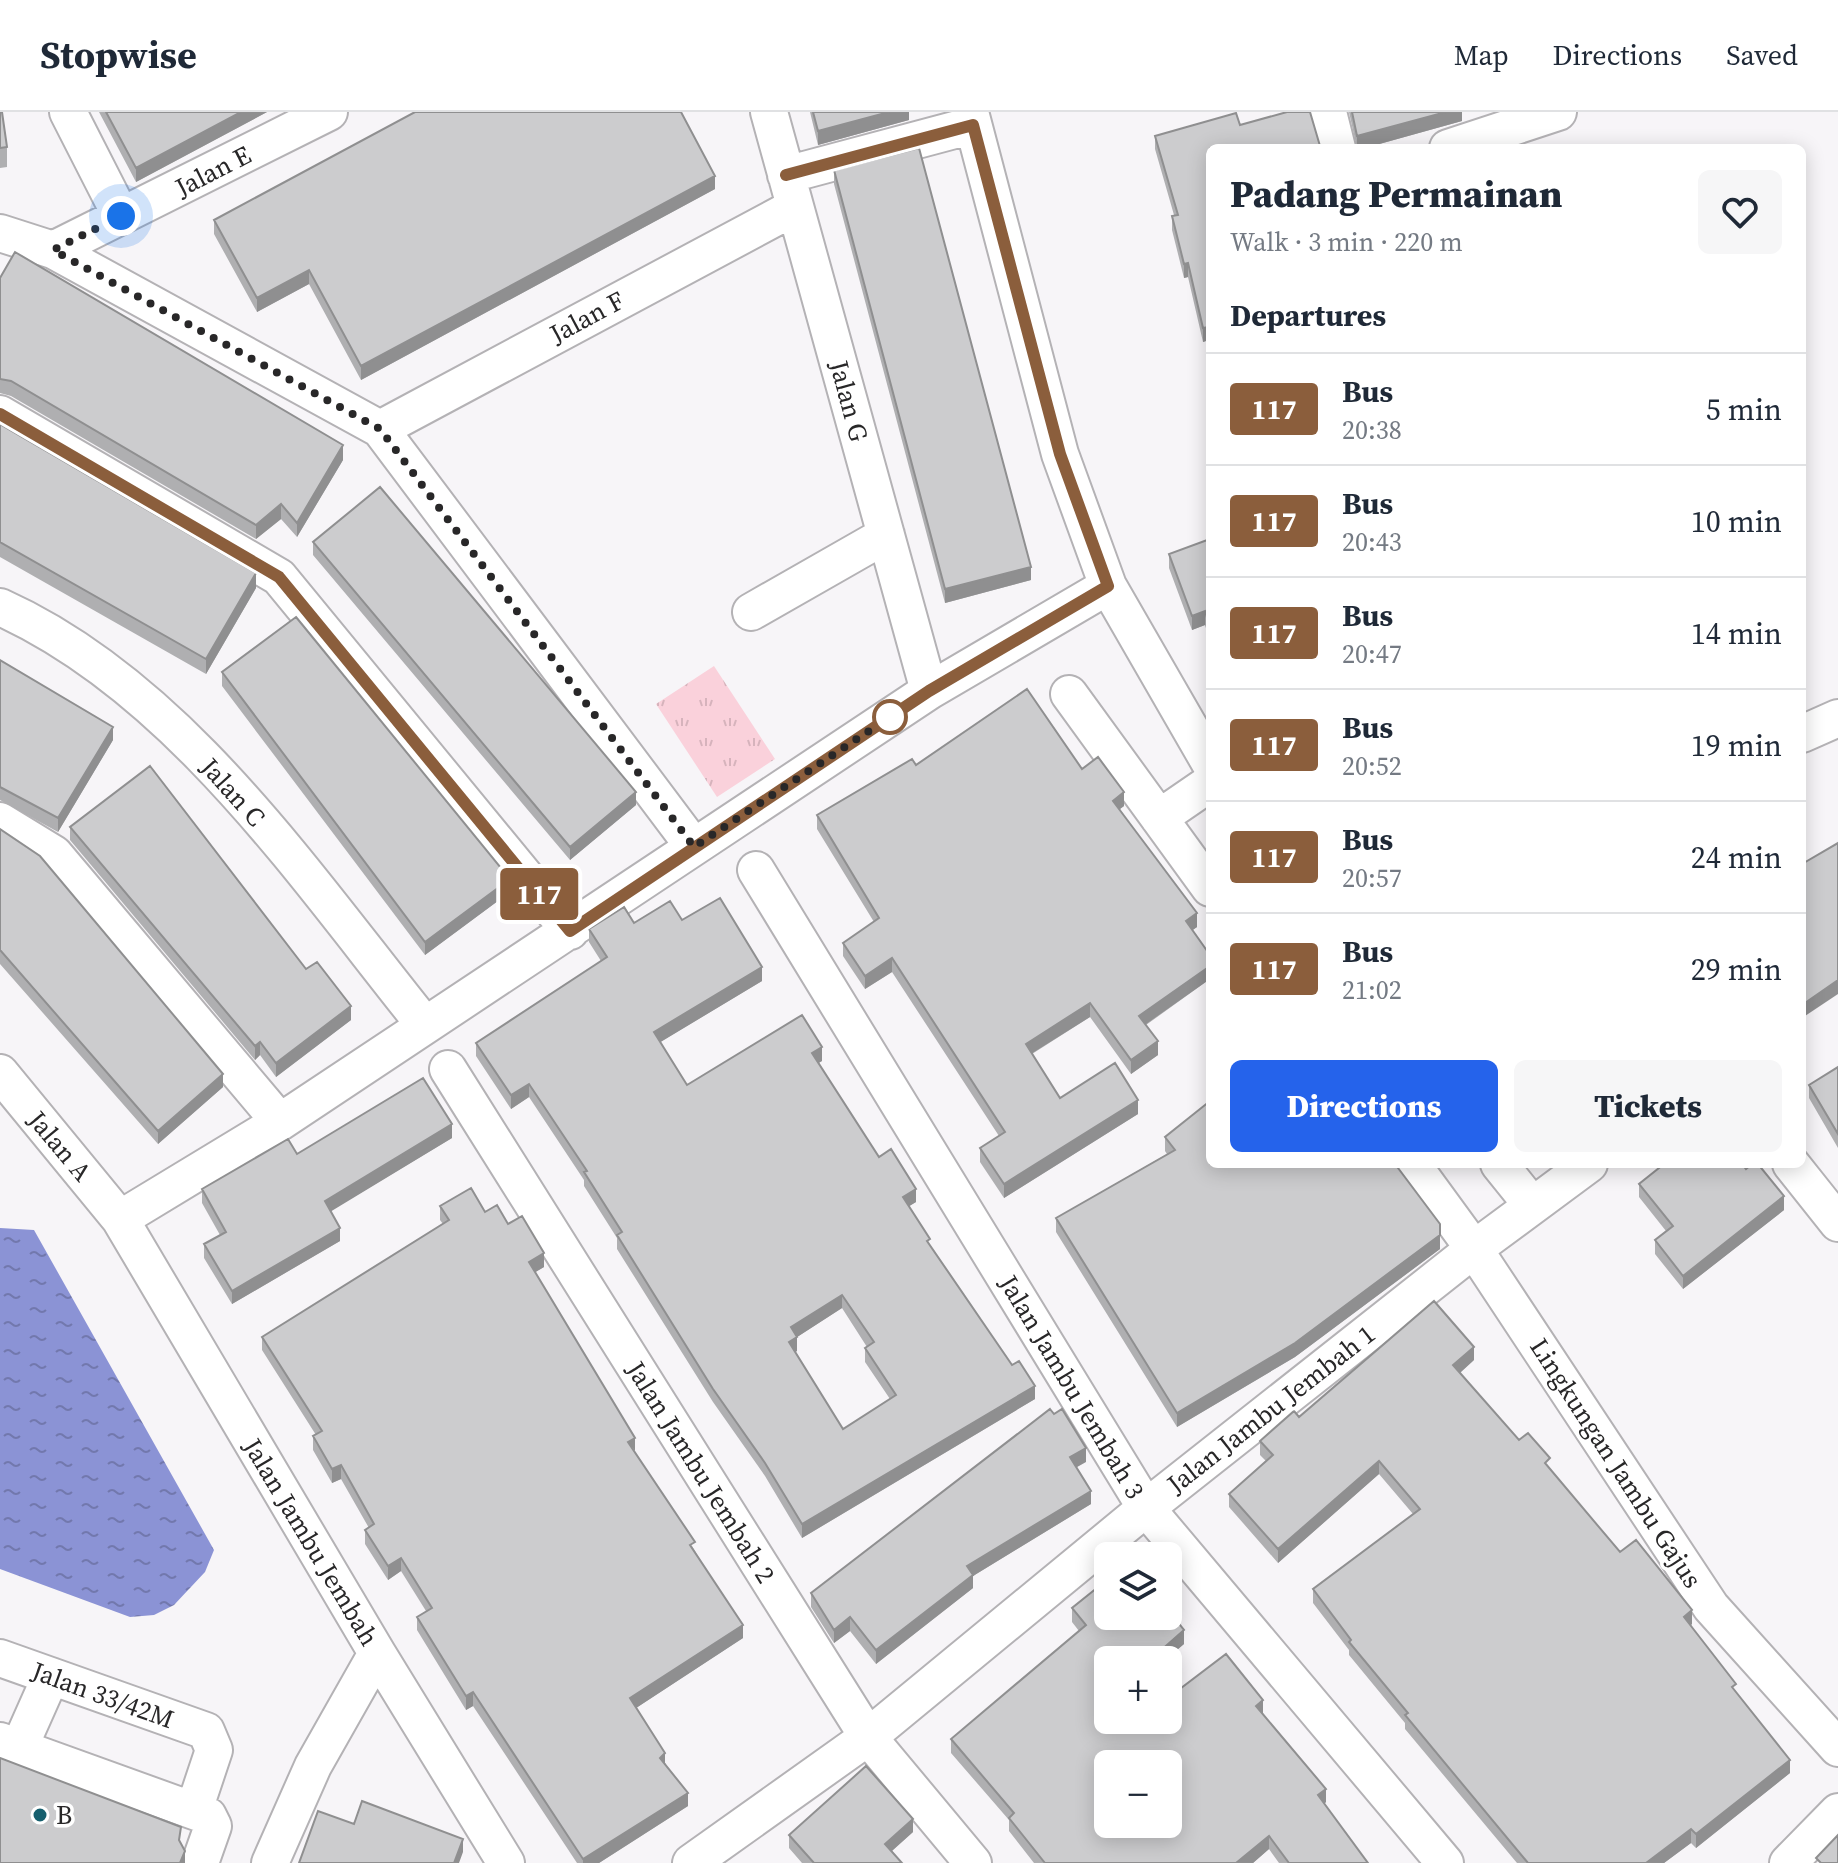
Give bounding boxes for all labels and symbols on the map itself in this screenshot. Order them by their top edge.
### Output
street label: Jalan E [168,137,257,206]
your location [101,196,141,236]
street label: Jalan F [542,282,631,352]
street label: Jalan G [821,356,877,446]
unlabelled marker [873,700,907,734]
street label: Jalan C [192,749,274,834]
line badge: 117 [493,868,585,920]
street label: Jalan A [19,1102,100,1189]
street label: Jalan Jambu Jembah 3 [990,1268,1153,1506]
street label: Jalan Jambu Jembah 1 [1159,1316,1383,1502]
street label: Lingkungan Jambu Gajus [1522,1331,1710,1595]
street label: Jalan Jambu Jembah 2 [618,1353,784,1590]
street label: Jalan Jambu Jembah [234,1431,387,1652]
street label: Jalan 33/42M [26,1652,179,1737]
place label: B [56,1797,72,1833]
marker: B [31,1806,49,1824]

